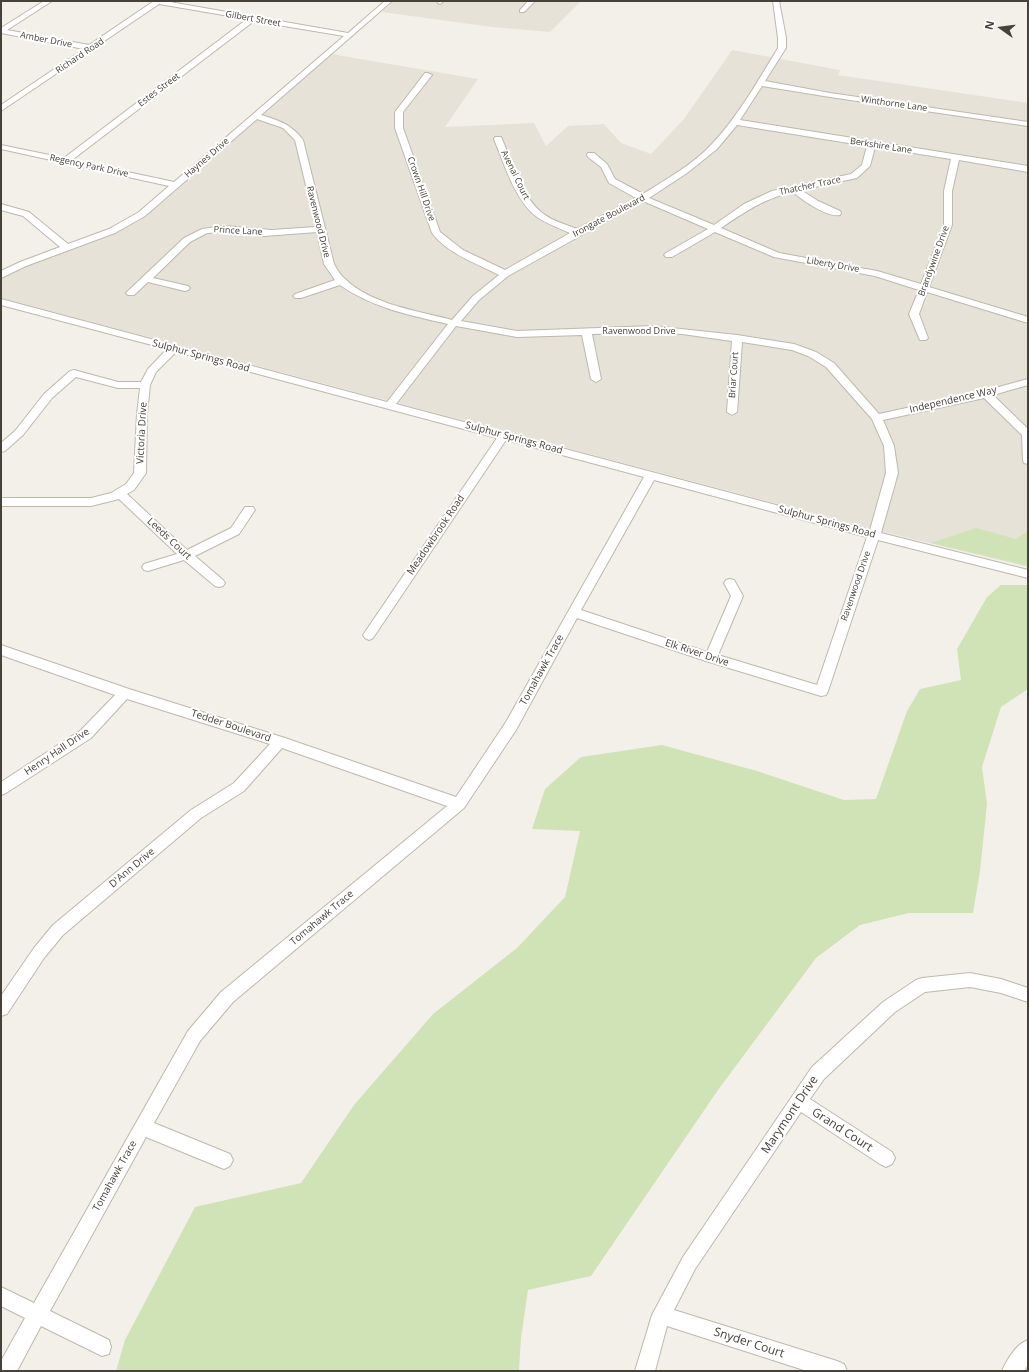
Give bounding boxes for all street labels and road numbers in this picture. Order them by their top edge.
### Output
street label: Gilbert Street [224,9,282,29]
street label: Amber Drive [19,30,73,50]
street label: Richard Road [54,36,106,76]
street label: Estes Street [136,71,182,109]
street label: Winthorne Lane [860,94,928,114]
street label: Haynes Drive [183,136,231,180]
street label: Berkshire Lane [849,136,913,156]
street label: Avenal Court [498,148,532,202]
street label: Regency Park Drive [49,152,129,180]
street label: Crown Hill Drive [405,155,437,223]
street label: Thatcher Trace [778,174,842,198]
street label: Ravenwood Drive [304,185,332,259]
street label: Irongate Boulevard [571,192,647,240]
street label: Prince Lane [213,224,263,238]
street label: Brandywine Drive [916,224,952,298]
street label: Liberty Drive [806,255,860,275]
street label: Ravenwood Drive [602,326,676,336]
street label: Sulphur Springs Road [151,337,251,375]
street label: Briar Court [727,352,741,398]
street label: Independence Way [908,384,998,416]
street label: Victoria Drive [134,402,150,464]
street label: Sulphur Springs Road [464,419,564,457]
street label: Meadowbrook Road [405,493,467,577]
street label: Sulphur Springs Road [777,503,877,541]
street label: Leeds Court [144,516,194,562]
street label: Ravenwood Drive [839,550,873,622]
street label: Tomahawk Trace [518,632,566,708]
street label: Elk River Drive [664,637,730,669]
street label: Tedder Boulevard [190,707,272,745]
street label: Henry Hall Drive [22,726,92,778]
street label: D'Ann Drive [107,846,157,890]
street label: Tomahawk Trace [288,888,356,948]
street label: Marymont Drive [759,1073,821,1157]
street label: Grand Court [809,1105,875,1155]
street label: Tomahawk Trace [91,1138,139,1214]
street label: Snyder Court [712,1325,786,1361]

